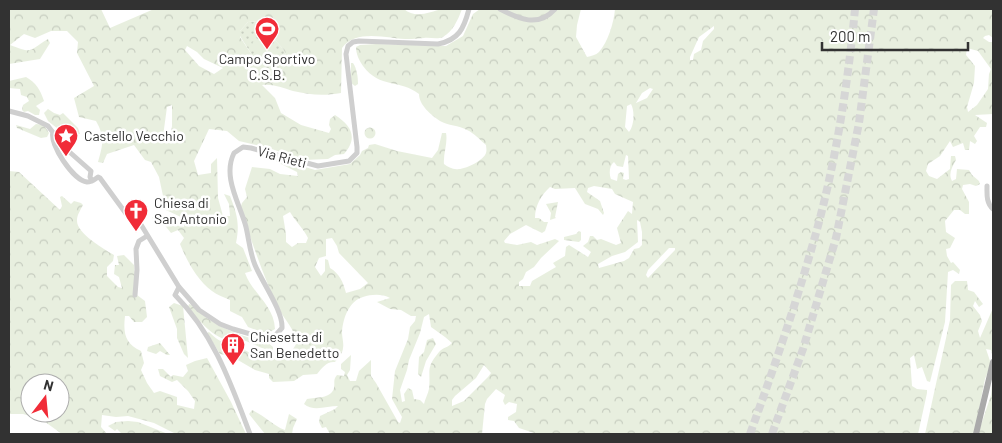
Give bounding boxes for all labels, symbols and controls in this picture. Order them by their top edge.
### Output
sports icon: Campo Sportivo C.S.B. [254,16,280,50]
scale bar [822,20,968,52]
text: 200 m [830,27,870,45]
place label: Campo Sportivo C.S.B. [219,50,315,83]
place icon: Castello Vecchio [53,123,79,157]
place label: Castello Vecchio [84,127,184,144]
street label: Via Rieti [256,142,308,171]
place label: Chiesa di San Antonio [154,194,227,227]
church icon: Chiesa di San Antonio [123,198,149,232]
place label: Chiesetta di San Benedetto [250,328,339,361]
building icon: Chiesetta di San Benedetto [220,332,246,366]
north arrow [20,373,70,423]
text: N [42,376,56,394]

